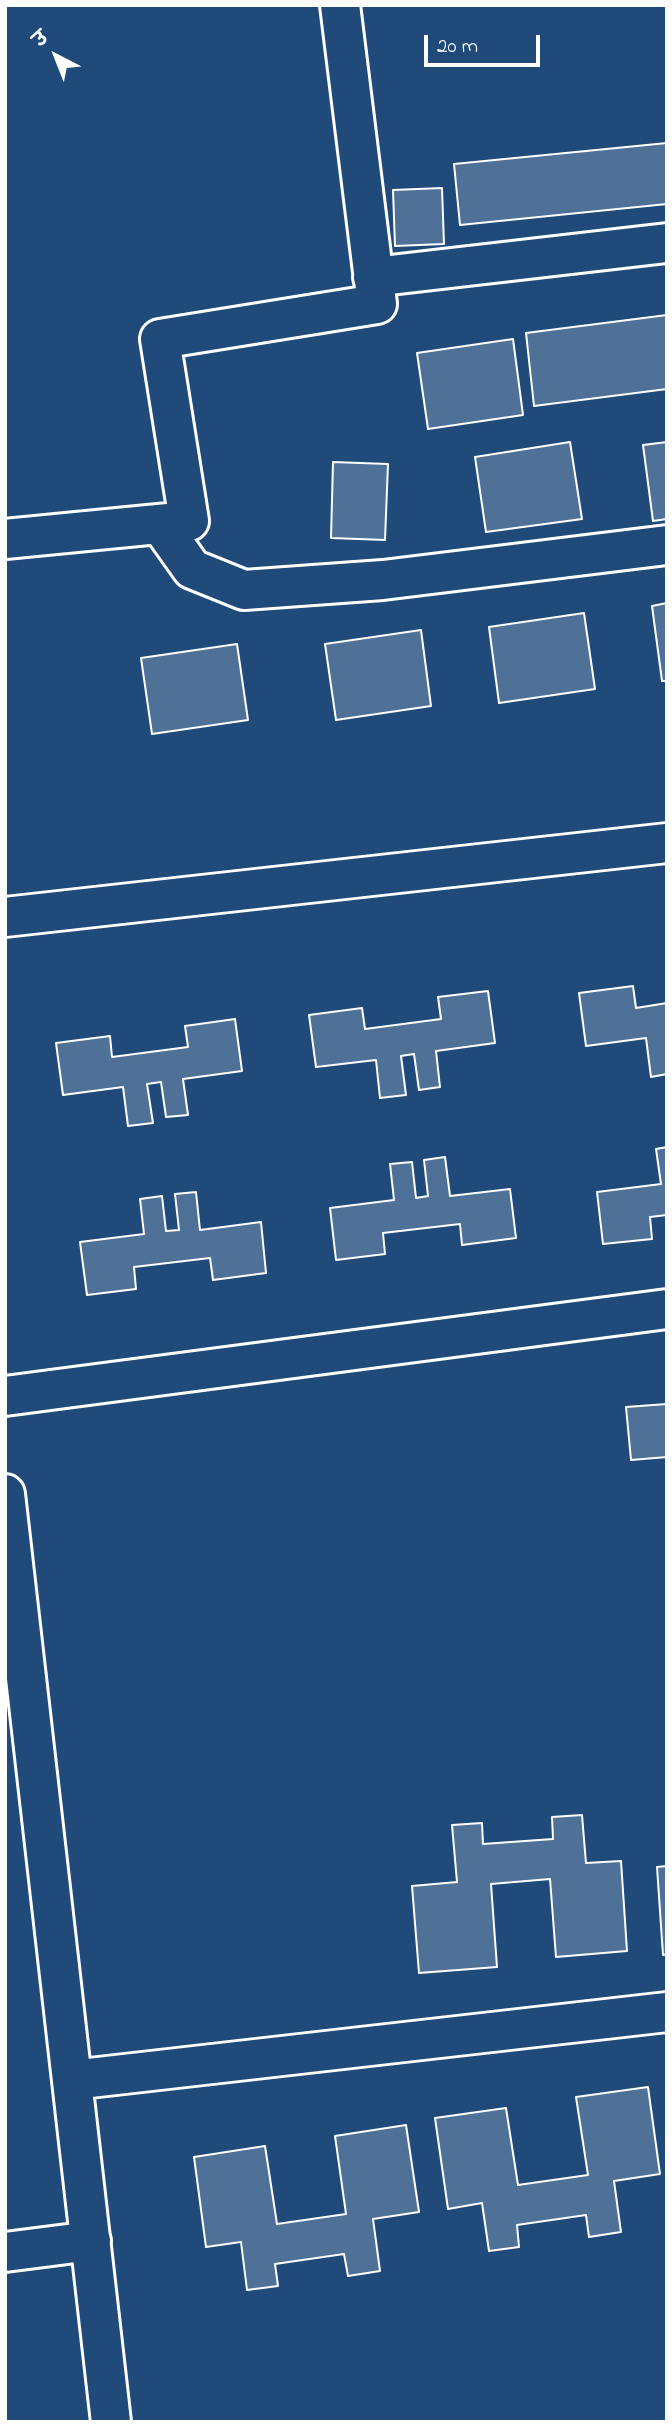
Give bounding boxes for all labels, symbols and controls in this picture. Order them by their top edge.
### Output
north arrow [21,21,91,91]
scale bar [427,21,542,65]
text: उ [28,26,55,54]
text: 20 m [437,32,478,62]

